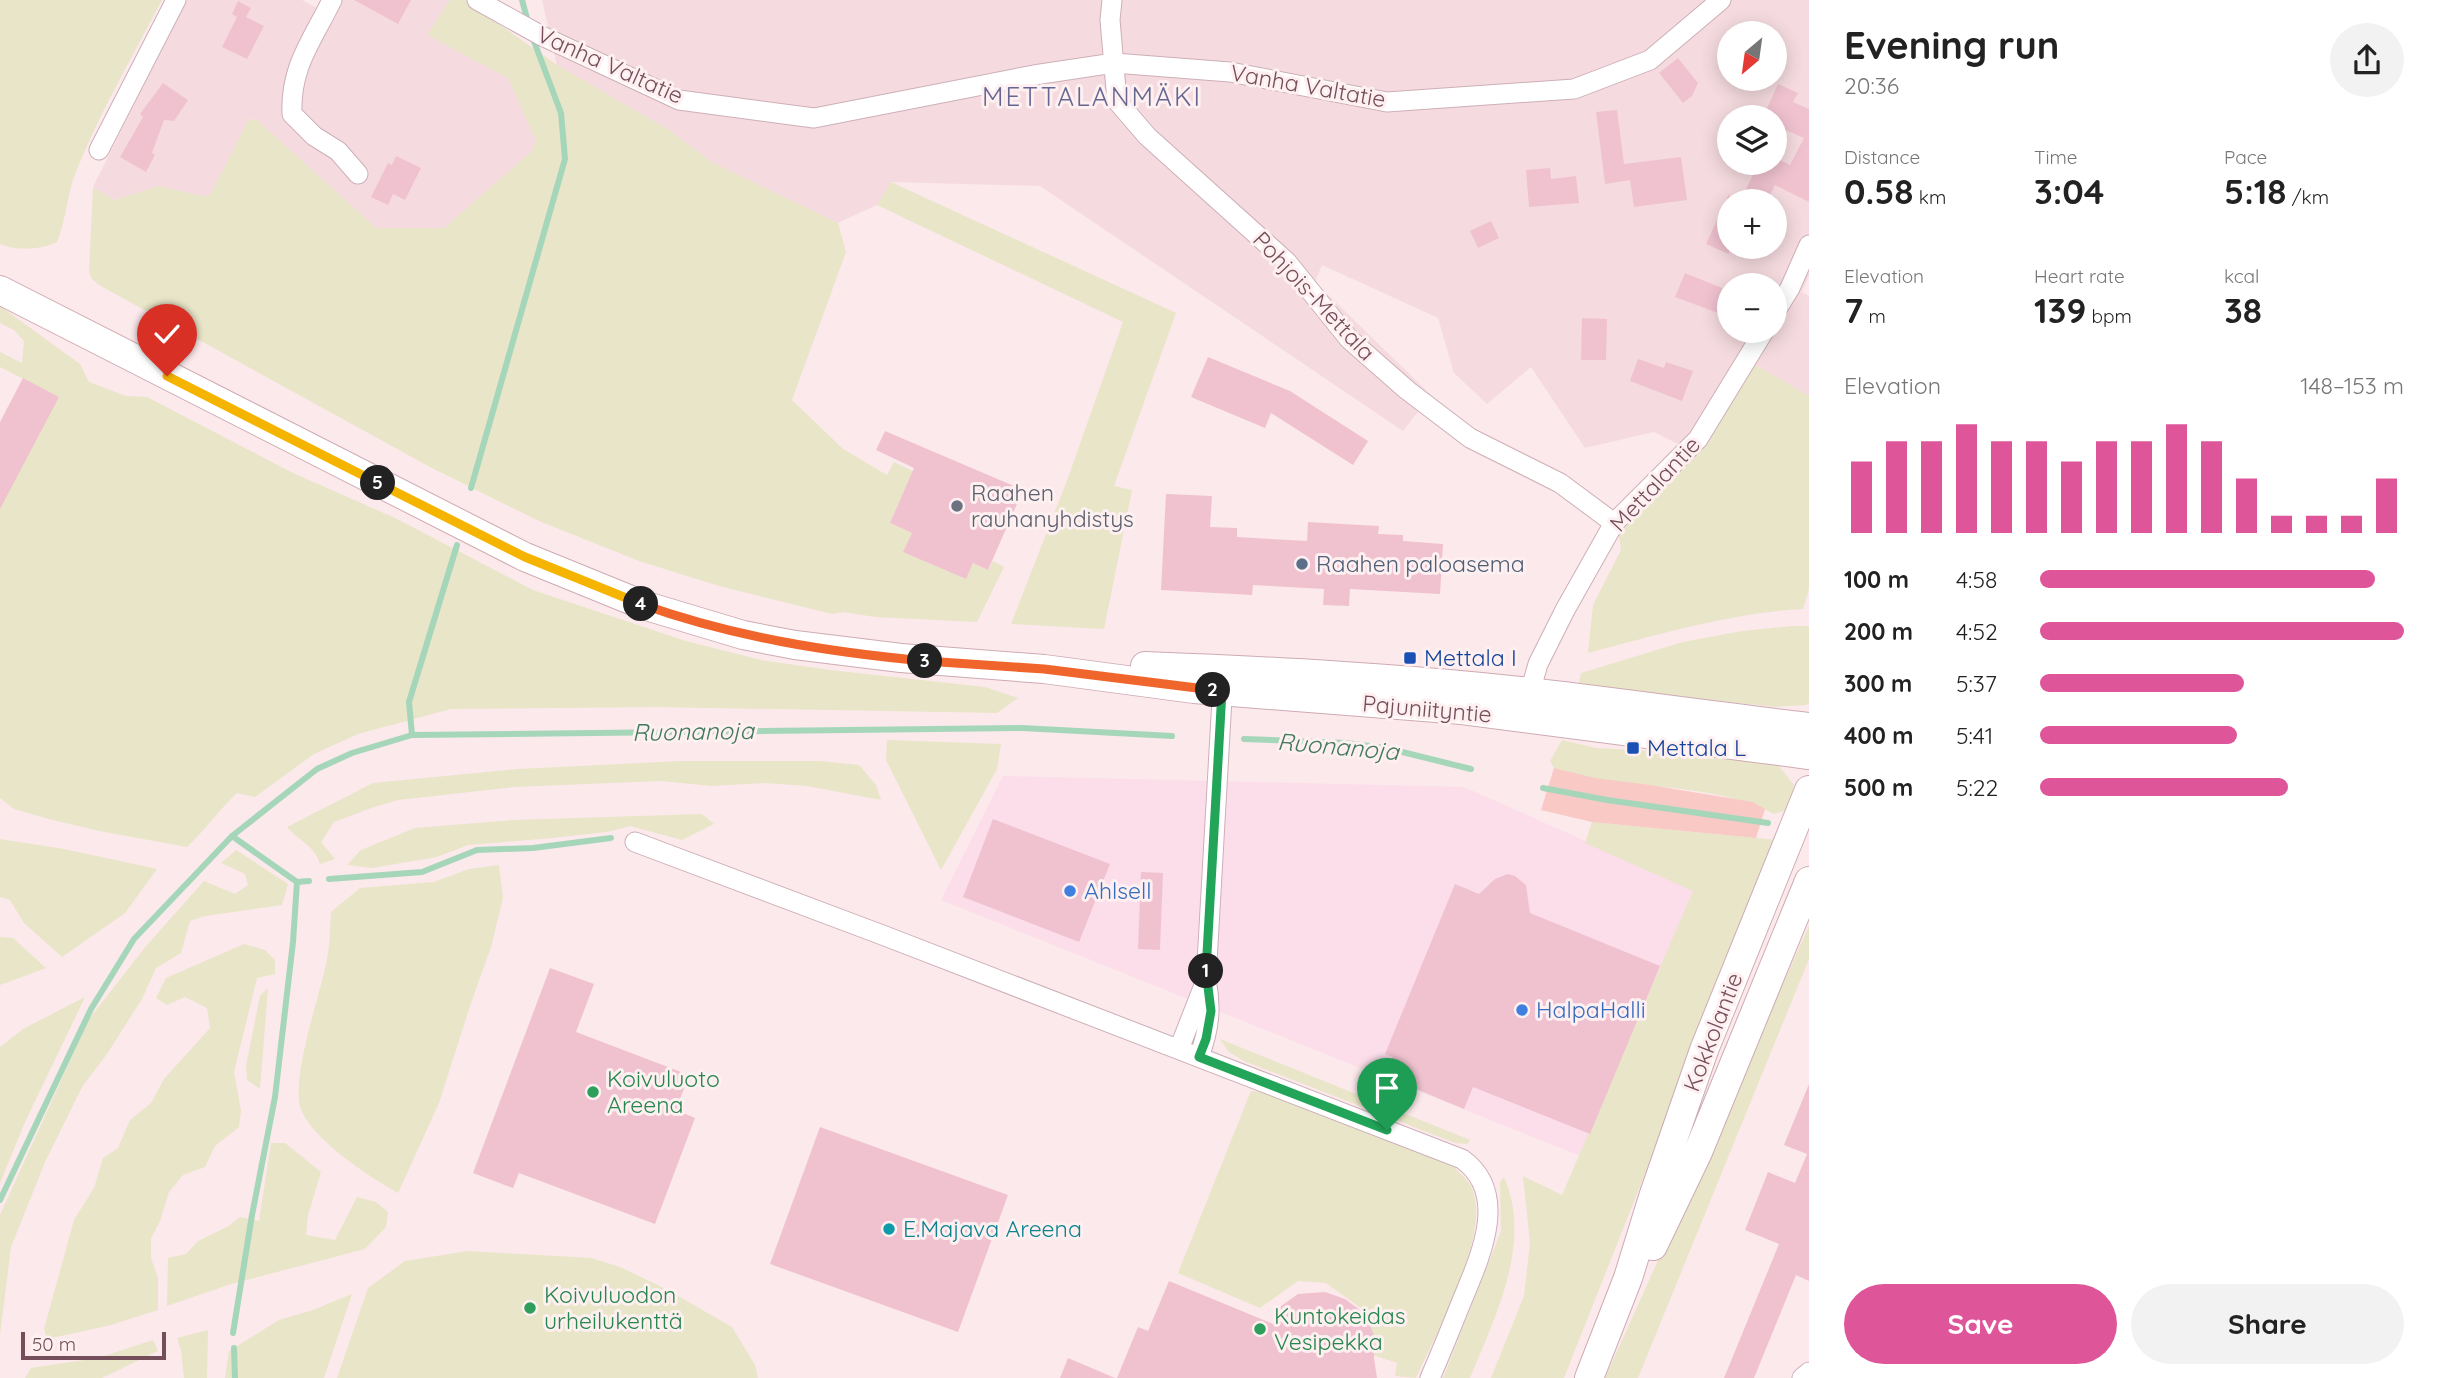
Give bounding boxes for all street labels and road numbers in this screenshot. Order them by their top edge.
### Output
street label: Vanha Valtatie [533,19,688,110]
street label: Vanha Valtatie [1228,58,1388,113]
street label: Pohjois-Mettala [1247,225,1382,366]
street label: Mettalantie [1603,430,1706,537]
street label: Pajuniityntie [1361,688,1493,729]
street label: Kokkolantie [1677,968,1748,1095]

